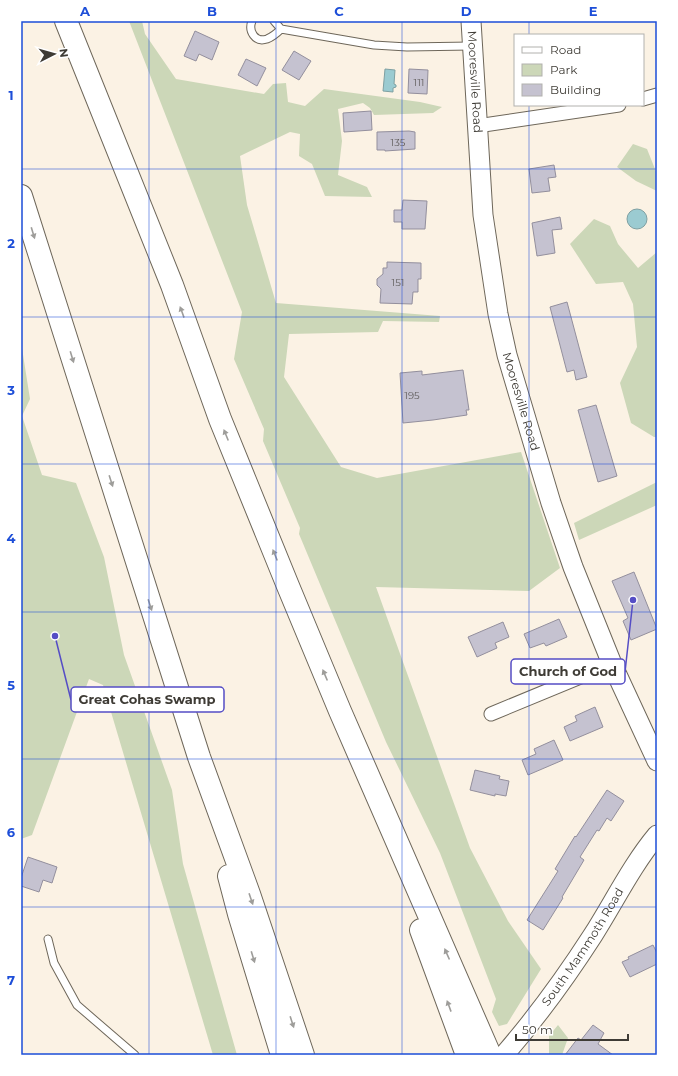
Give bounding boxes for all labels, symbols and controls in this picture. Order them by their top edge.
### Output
text: A [79,3,91,19]
text: B [207,3,217,19]
text: C [334,3,344,19]
text: D [461,3,472,19]
text: E [589,3,598,19]
street label: Mooresville Road [465,30,486,133]
north arrow [34,34,74,74]
legend [514,34,644,106]
text: Road [550,42,581,57]
text: N [57,48,71,58]
text: Park [550,62,578,77]
house number: 111 [414,76,424,89]
text: Building [550,82,601,97]
text: 1 [8,87,14,103]
house number: 135 [391,136,406,149]
one-way arrow [30,227,36,239]
text: 2 [7,235,15,251]
house number: 151 [392,276,404,289]
one-way arrow [178,306,184,318]
street label: Mooresville Road [500,350,543,453]
one-way arrow [69,351,75,363]
text: 3 [6,382,15,398]
house number: 195 [404,389,420,402]
one-way arrow [223,428,229,440]
one-way arrow [108,475,114,487]
text: 4 [7,530,16,546]
one-way arrow [272,549,278,561]
one-way arrow [147,599,153,611]
callout: Church of God [511,659,625,684]
text: Church of God [519,663,617,679]
one-way arrow [322,669,329,681]
text: 5 [7,677,15,693]
callout: Great Cohas Swamp [71,687,224,712]
text: Great Cohas Swamp [79,691,215,707]
text: 6 [7,824,16,840]
street label: South Mammoth Road [538,885,627,1009]
one-way arrow [248,893,254,905]
one-way arrow [443,948,449,960]
one-way arrow [250,951,256,963]
text: 7 [7,972,15,988]
one-way arrow [445,999,451,1011]
scale bar [516,1016,628,1042]
one-way arrow [289,1017,295,1029]
text: 50 m [522,1022,553,1037]

